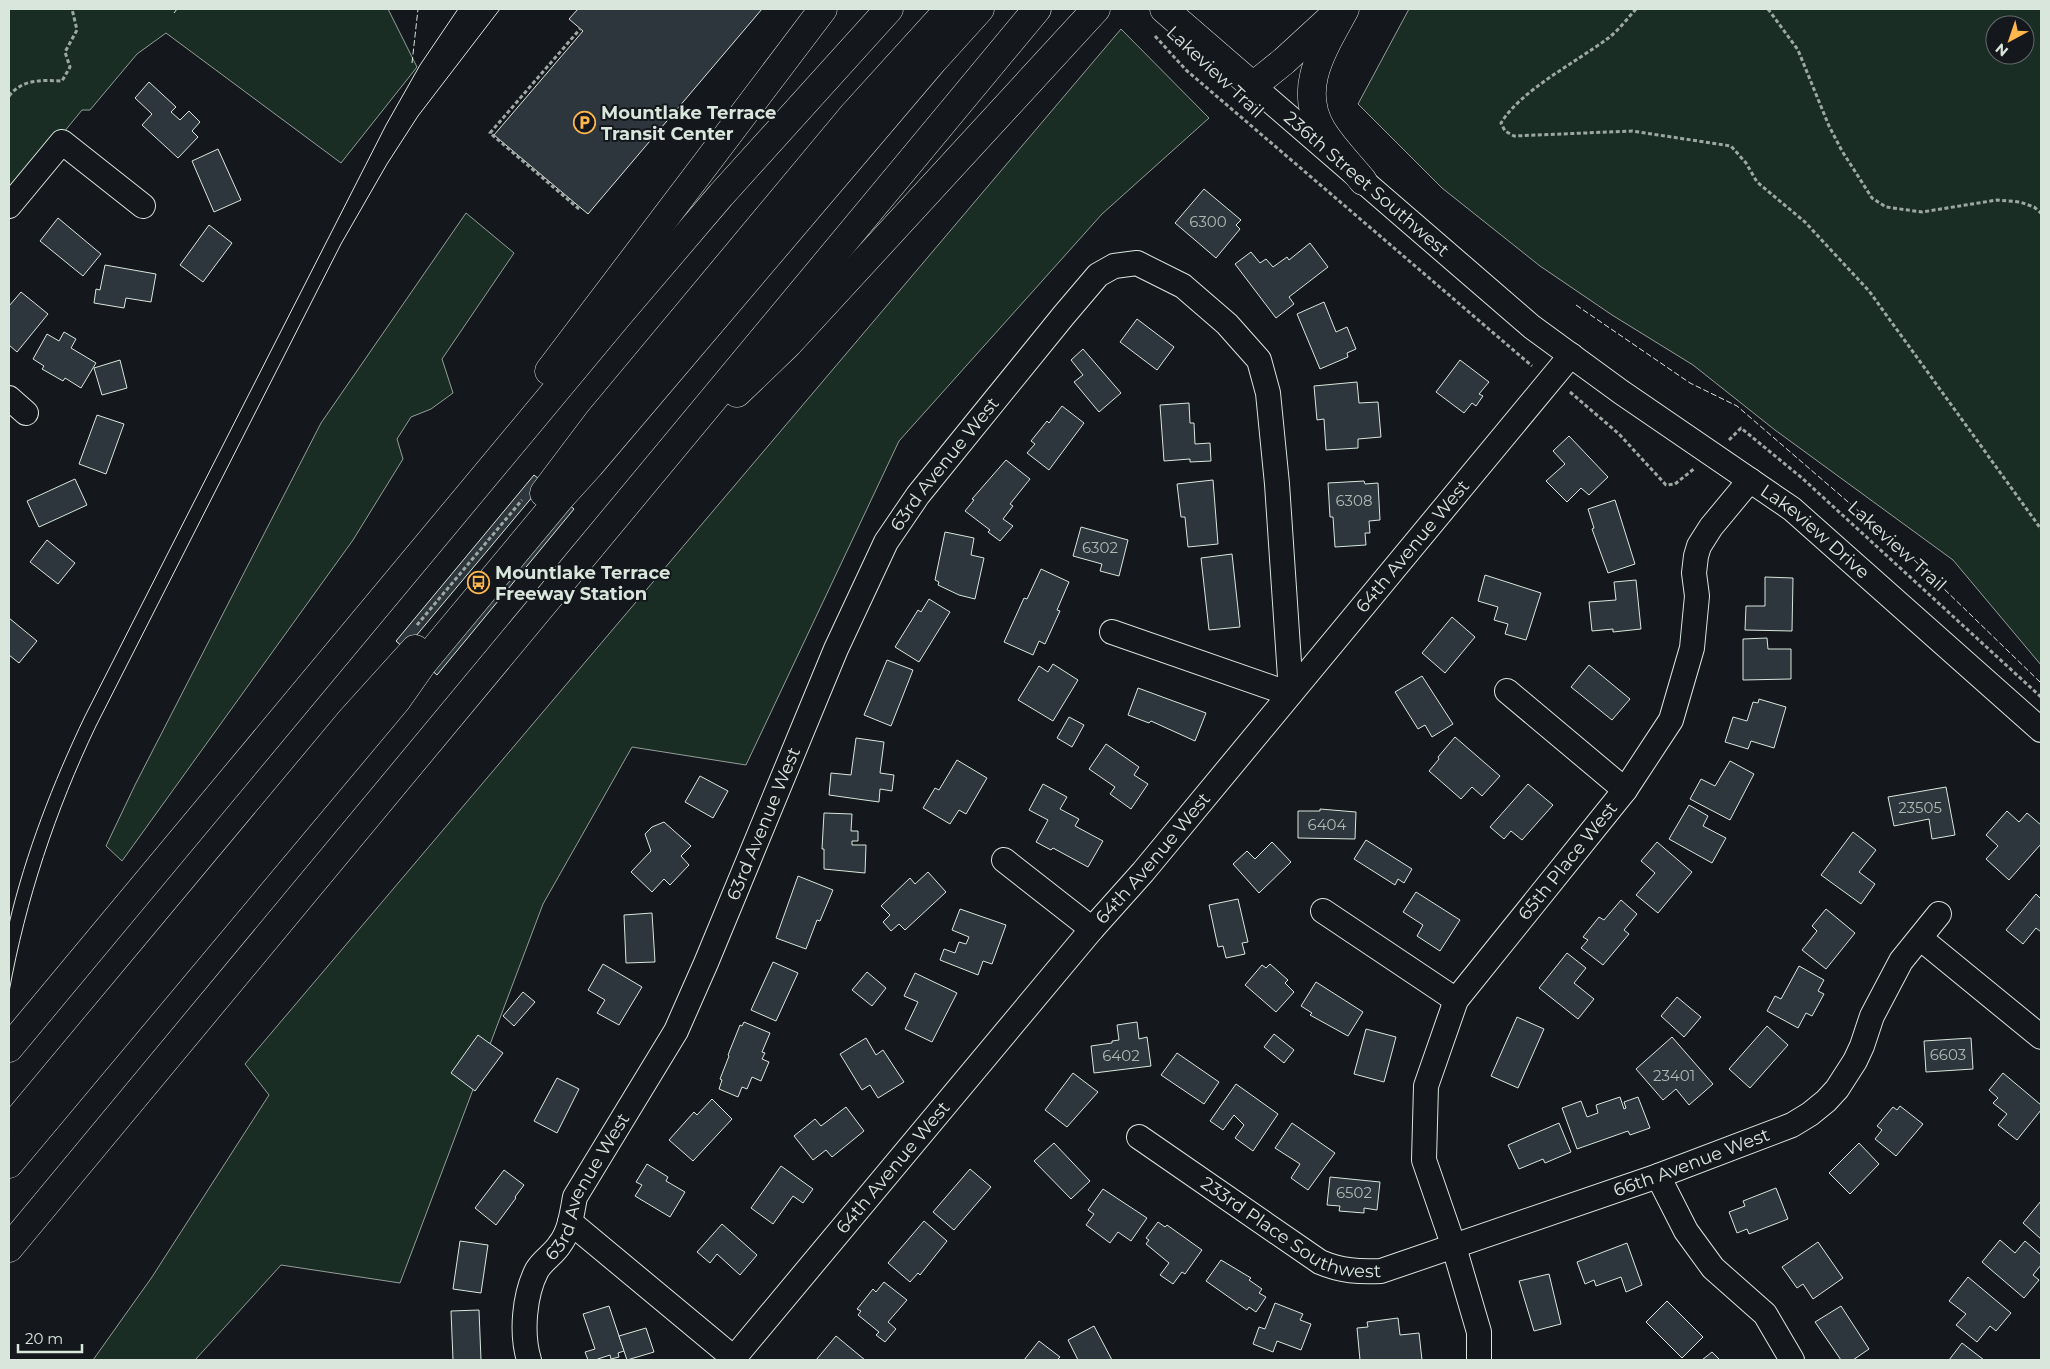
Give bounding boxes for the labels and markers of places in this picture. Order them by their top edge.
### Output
place label: Mountlake Terrace Transit Center [601,102,776,145]
parking icon: Mountlake Terrace Transit Center [573,111,597,135]
place label: Mountlake Terrace Freeway Station [495,562,670,605]
bus stop icon: Mountlake Terrace Freeway Station [467,571,491,595]

